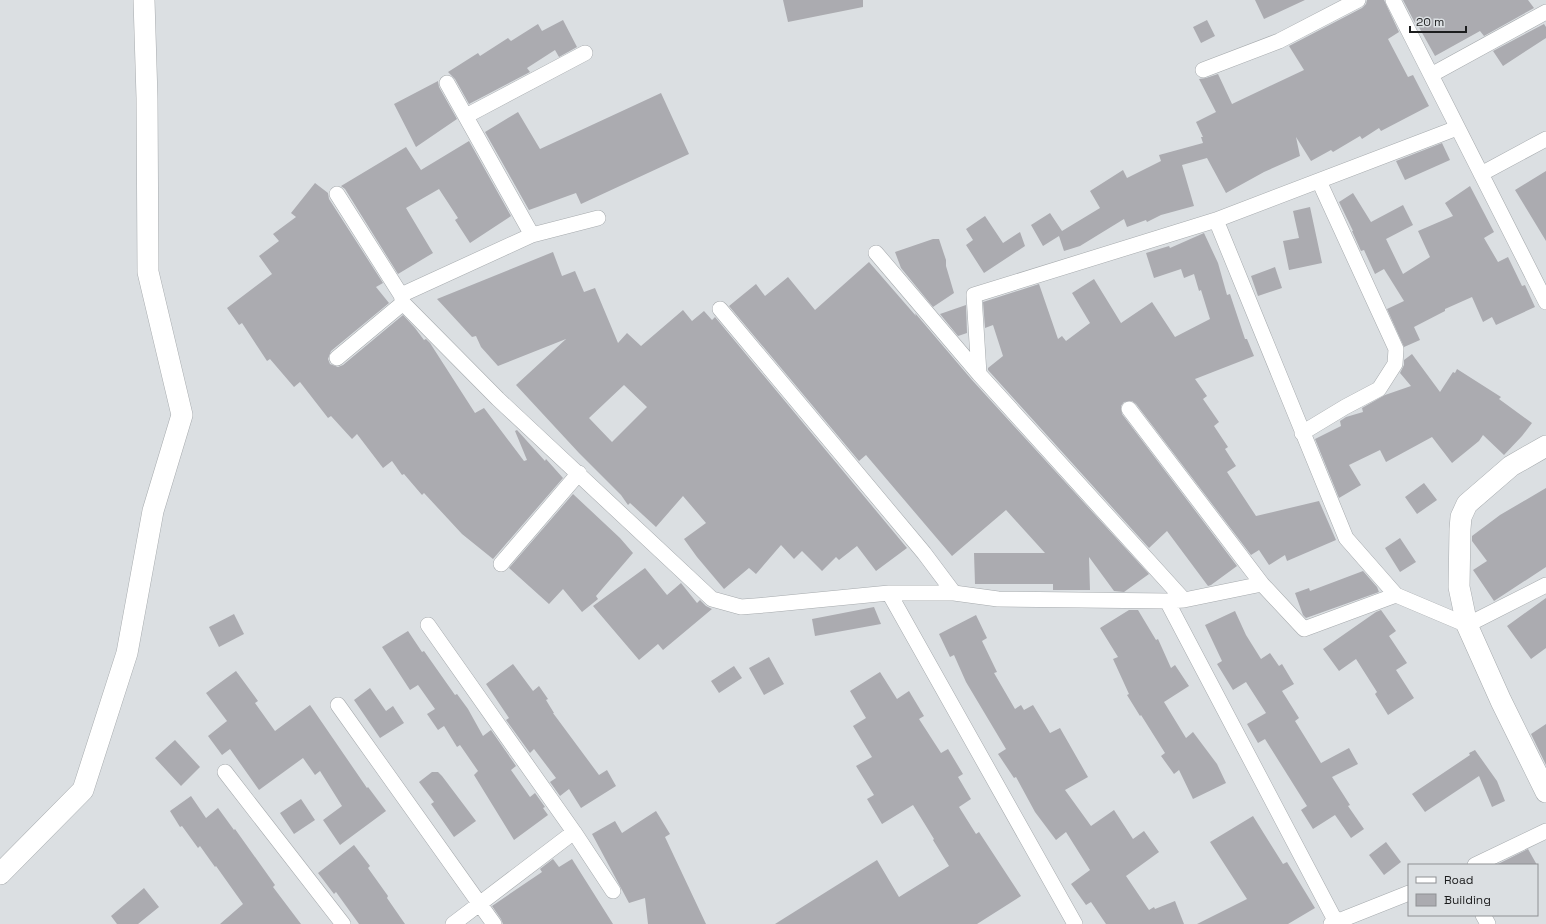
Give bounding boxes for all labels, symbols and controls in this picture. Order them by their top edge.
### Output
scale bar [1410,8,1466,34]
text: 20 m [1416,14,1444,30]
legend [1408,864,1538,916]
text: Road [1444,872,1473,888]
text: Building [1444,892,1491,908]

